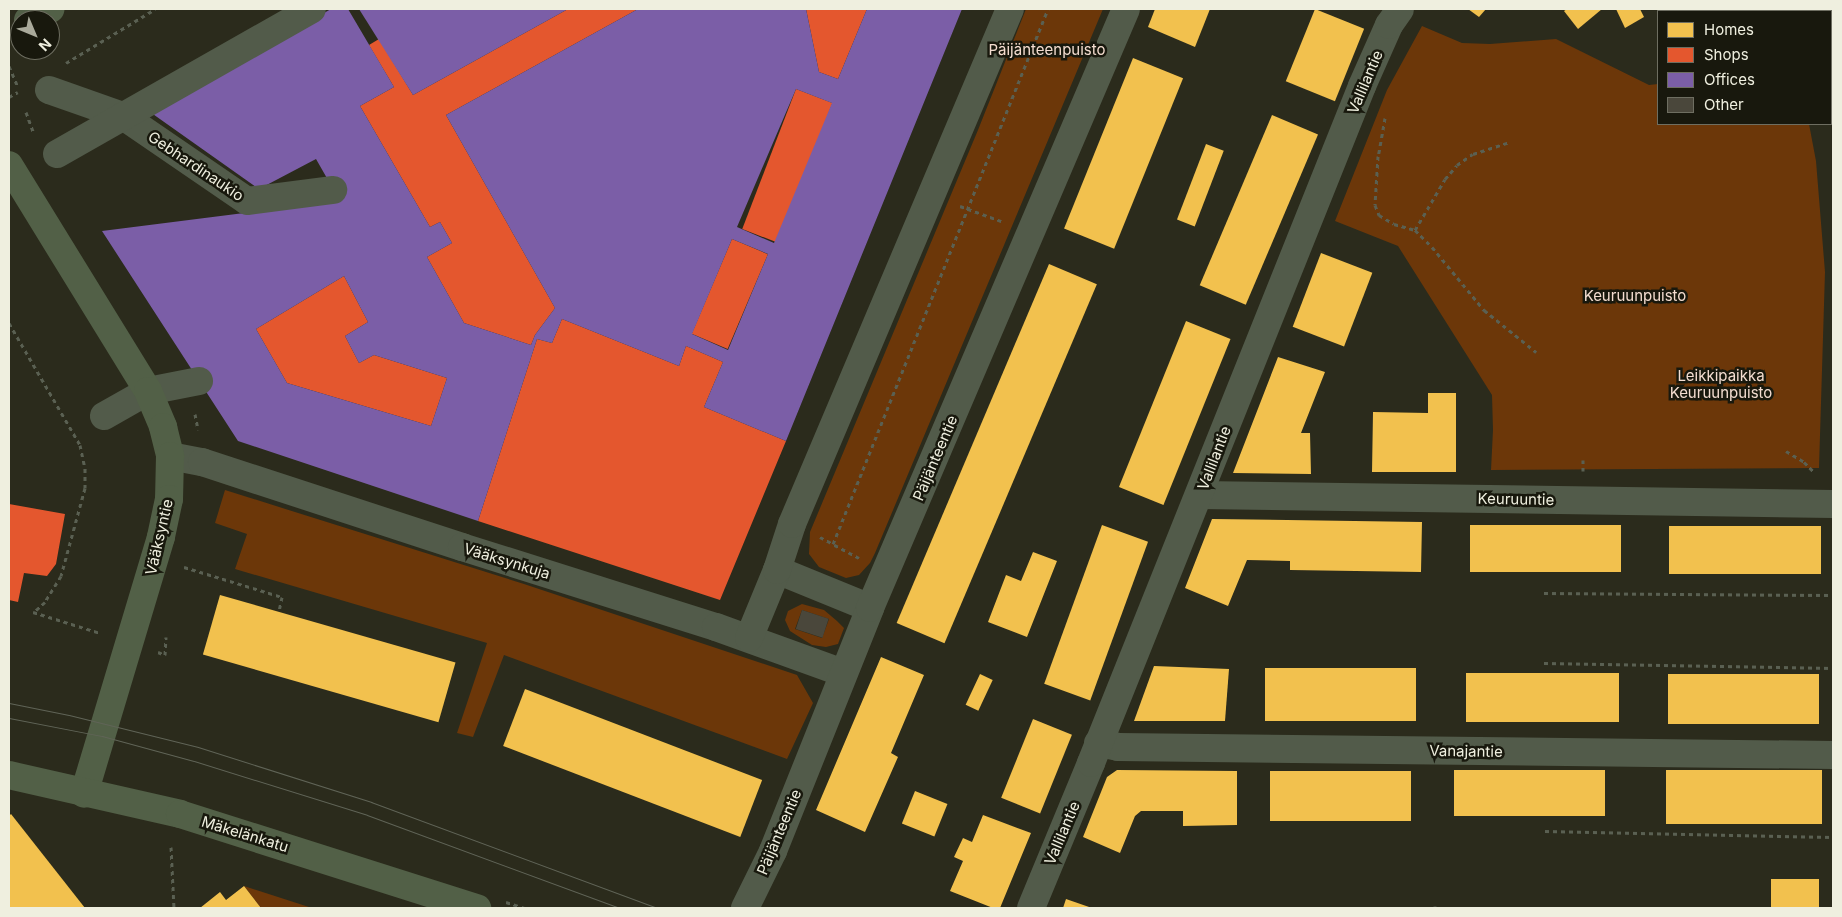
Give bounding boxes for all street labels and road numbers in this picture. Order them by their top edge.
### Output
street label: Vallilantie [1344,48,1386,116]
street label: Gebhardinaukio [145,127,247,205]
street label: Päijänteentie [909,413,961,503]
street label: Vallilantie [1194,423,1234,493]
street label: Keuruuntie [1478,489,1554,509]
street label: Vääksyntie [142,497,176,577]
street label: Vääksynkuja [462,539,552,583]
street label: Vanajantie [1429,741,1503,761]
street label: Päijänteentie [753,787,805,877]
street label: Vallilantie [1041,799,1083,867]
street label: Mäkelänkatu [199,812,291,856]

